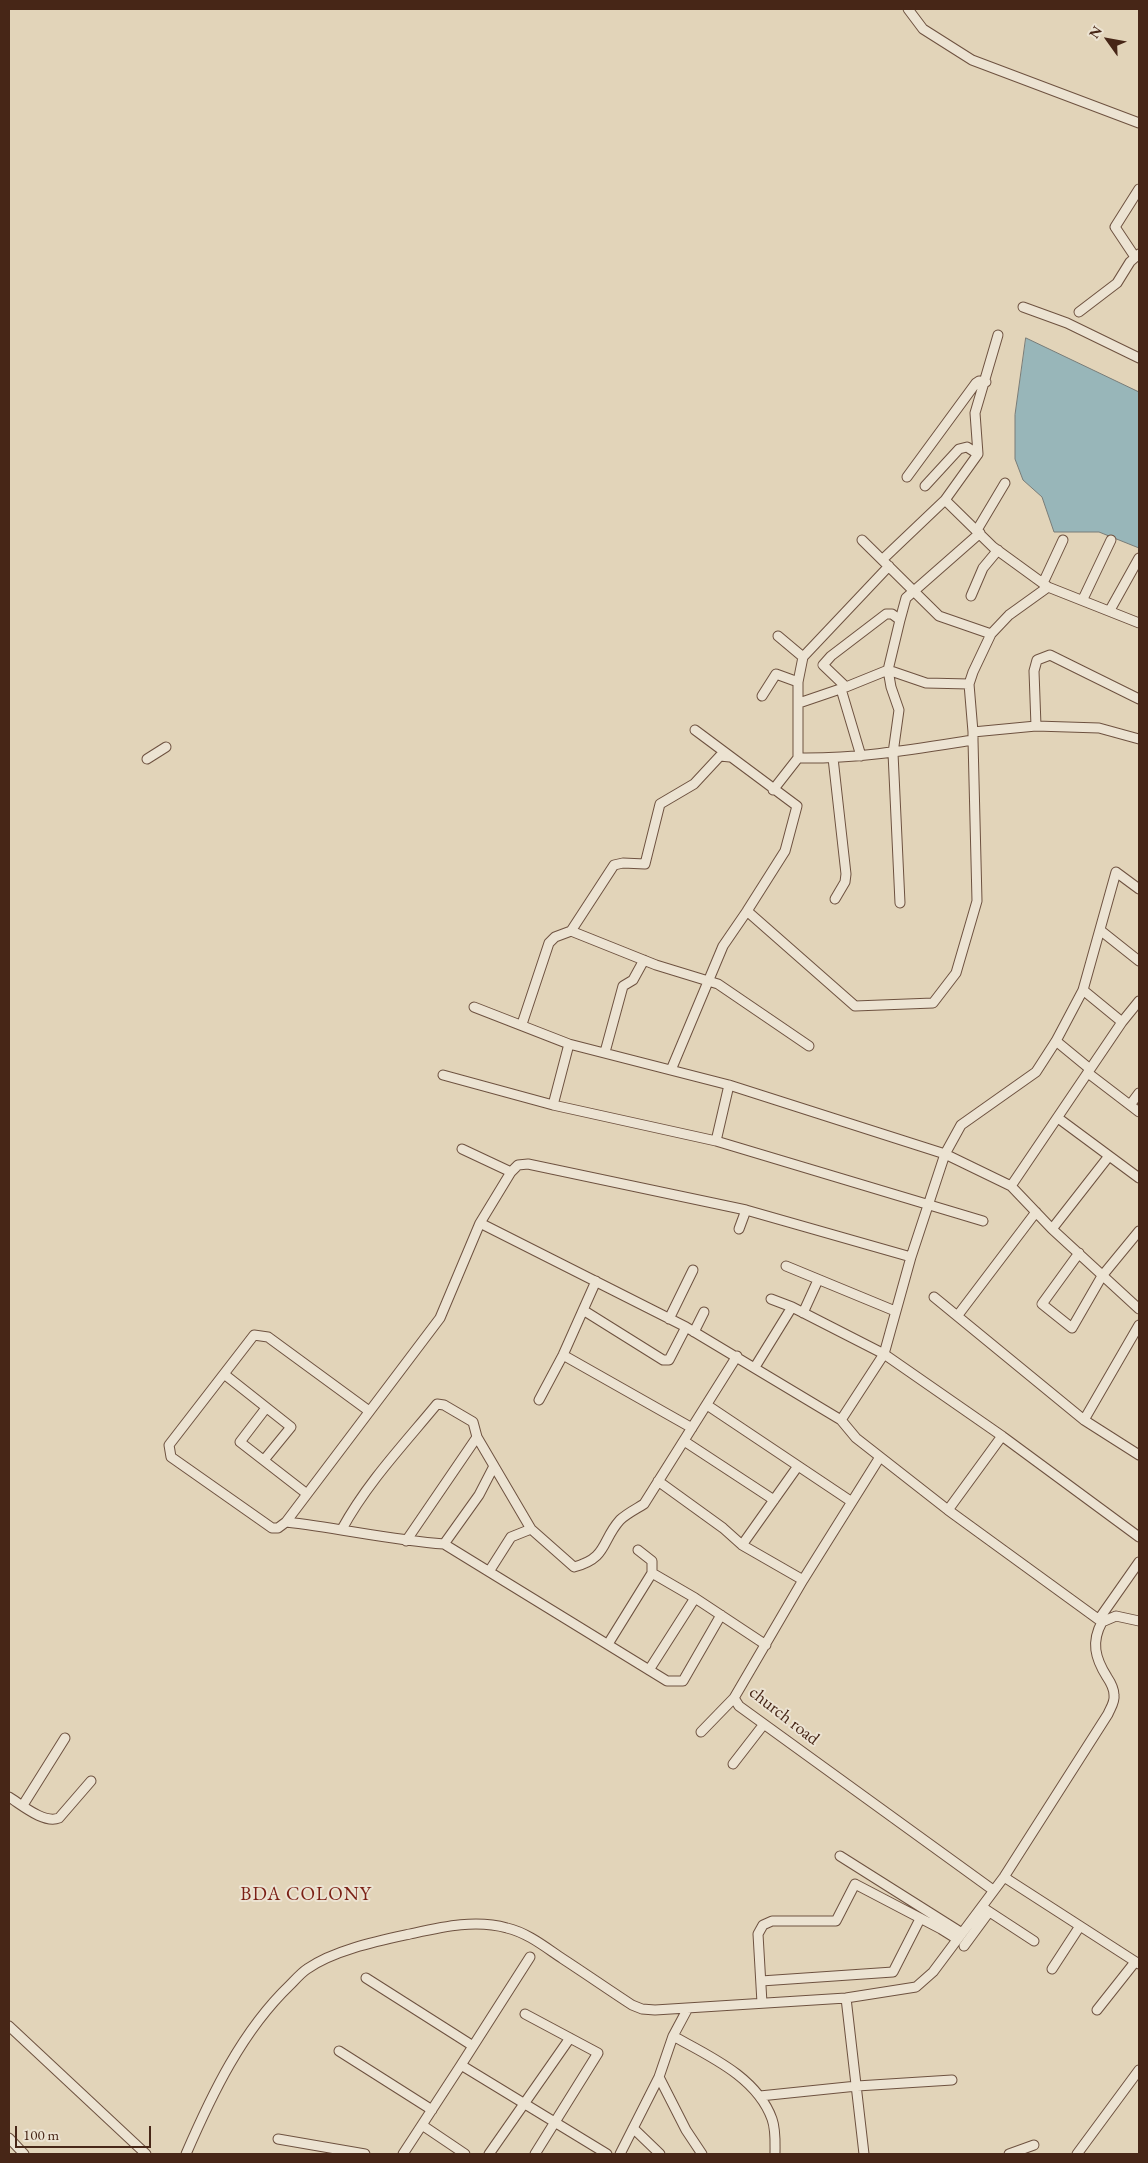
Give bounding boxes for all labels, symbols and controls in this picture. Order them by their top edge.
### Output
north arrow [1083,15,1133,65]
text: N [1085,22,1106,42]
street label: church road [745,1682,823,1750]
district label: BDA COLONY [239,1884,373,1906]
scale bar [18,2116,154,2148]
text: 100 m [23,2125,59,2144]

